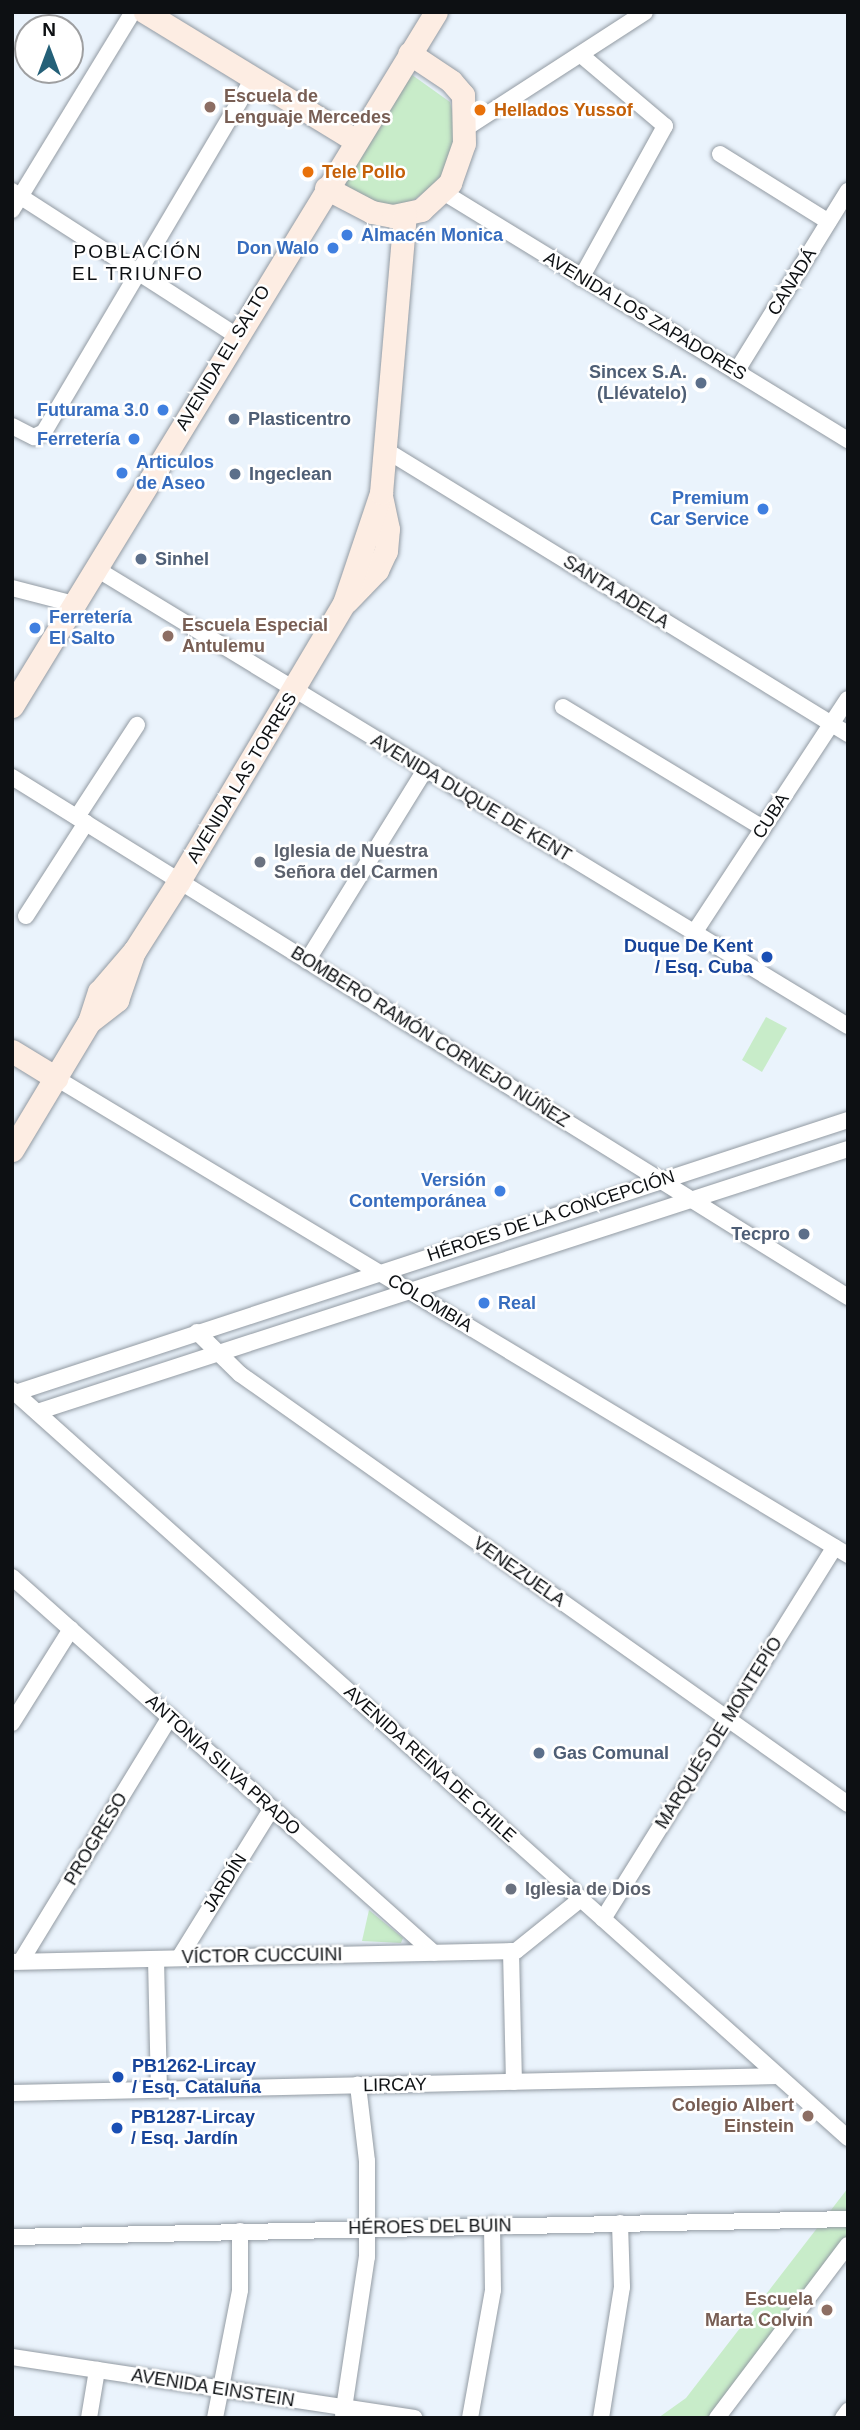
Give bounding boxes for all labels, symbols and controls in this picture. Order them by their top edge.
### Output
north arrow [14,14,84,84]
text: N [42,19,56,40]
place label: Escuela de Lenguaje Mercedes [224,86,391,128]
marker: Escuela de Lenguaje Mercedes [202,99,218,115]
place label: Hellados Yussof [494,99,633,121]
marker: Hellados Yussof [472,102,488,118]
place label: Tele Pollo [322,161,406,183]
marker: Tele Pollo [300,164,316,180]
place label: Almacén Monica [361,224,503,246]
marker: Almacén Monica [339,227,355,243]
place label: Don Walo [237,237,319,259]
marker: Don Walo [325,240,341,256]
district label: POBLACIÓN EL TRIUNFO [73,241,203,285]
street label: CANADÁ [763,244,821,320]
street label: AVENIDA LOS ZAPADORES [539,247,751,385]
street label: AVENIDA EL SALTO [171,281,275,435]
place label: Sincex S.A. (Llévatelo) [589,362,687,404]
marker: Sincex S.A. (Llévatelo) [693,375,709,391]
place label: Futurama 3.0 [37,399,149,421]
marker: Futurama 3.0 [155,402,171,418]
place label: Plasticentro [248,408,351,430]
marker: Plasticentro [226,411,242,427]
place label: Ferretería [37,428,120,450]
marker: Ferretería [126,431,142,447]
place label: Articulos de Aseo [136,452,214,494]
place label: Ingeclean [249,463,332,485]
marker: Articulos de Aseo [114,465,130,481]
marker: Ingeclean [227,466,243,482]
place label: Premium Car Service [650,488,749,530]
marker: Premium Car Service [755,501,771,517]
place label: Sinhel [155,548,209,570]
street label: SANTA ADELA [558,550,674,634]
marker: Sinhel [133,551,149,567]
place label: Ferretería El Salto [49,607,132,650]
place label: Escuela Especial Antulemu [182,615,328,658]
marker: Ferretería El Salto [27,620,43,636]
marker: Escuela Especial Antulemu [160,628,176,644]
street label: AVENIDA LAS TORRES [182,688,302,868]
street label: AVENIDA DUQUE DE KENT [367,729,575,867]
street label: CUBA [748,789,794,843]
place label: Iglesia de Nuestra Señora del Carmen [274,841,438,884]
marker: Iglesia de Nuestra Señora del Carmen [252,854,268,870]
place label: Duque De Kent / Esq. Cuba [624,936,753,978]
street label: BOMBERO RAMÓN CORNEJO NÚÑEZ [287,942,573,1132]
marker: Duque De Kent / Esq. Cuba [759,949,775,965]
street label: HÉROES DE LA CONCEPCIÓN [424,1166,678,1266]
place label: Versión Contemporánea [349,1170,486,1212]
marker: Versión Contemporánea [492,1183,508,1199]
place label: Tecpro [731,1223,790,1245]
marker: Tecpro [796,1226,812,1242]
street label: COLOMBIA [384,1269,476,1337]
place label: Real [498,1292,536,1314]
marker: Real [476,1295,492,1311]
street label: VENEZUELA [469,1532,569,1612]
street label: MARQUÉS DE MONTEPÍO [651,1633,787,1833]
street label: AVENIDA REINA DE CHILE [339,1680,521,1848]
street label: ANTONIA SILVA PRADO [141,1689,305,1841]
place label: Gas Comunal [553,1742,669,1764]
marker: Gas Comunal [531,1745,547,1761]
street label: PROGRESO [60,1789,132,1889]
street label: JARDÍN [199,1850,251,1916]
place label: Iglesia de Dios [525,1878,651,1900]
marker: Iglesia de Dios [503,1881,519,1897]
street label: VÍCTOR CUCCUINI [181,1944,343,1968]
place label: PB1262-Lircay / Esq. Cataluña [132,2056,261,2098]
marker: PB1262-Lircay / Esq. Cataluña [110,2069,126,2085]
street label: LIRCAY [363,2074,427,2096]
place label: Colegio Albert Einstein [671,2095,794,2138]
place label: PB1287-Lircay / Esq. Jardín [131,2107,255,2150]
marker: Colegio Albert Einstein [800,2108,816,2124]
marker: PB1287-Lircay / Esq. Jardín [109,2120,125,2136]
street label: HÉROES DEL BUIN [348,2215,512,2239]
place label: Escuela Marta Colvin [705,2289,813,2332]
marker: Escuela Marta Colvin [819,2302,835,2318]
street label: AVENIDA EINSTEIN [129,2364,297,2412]

